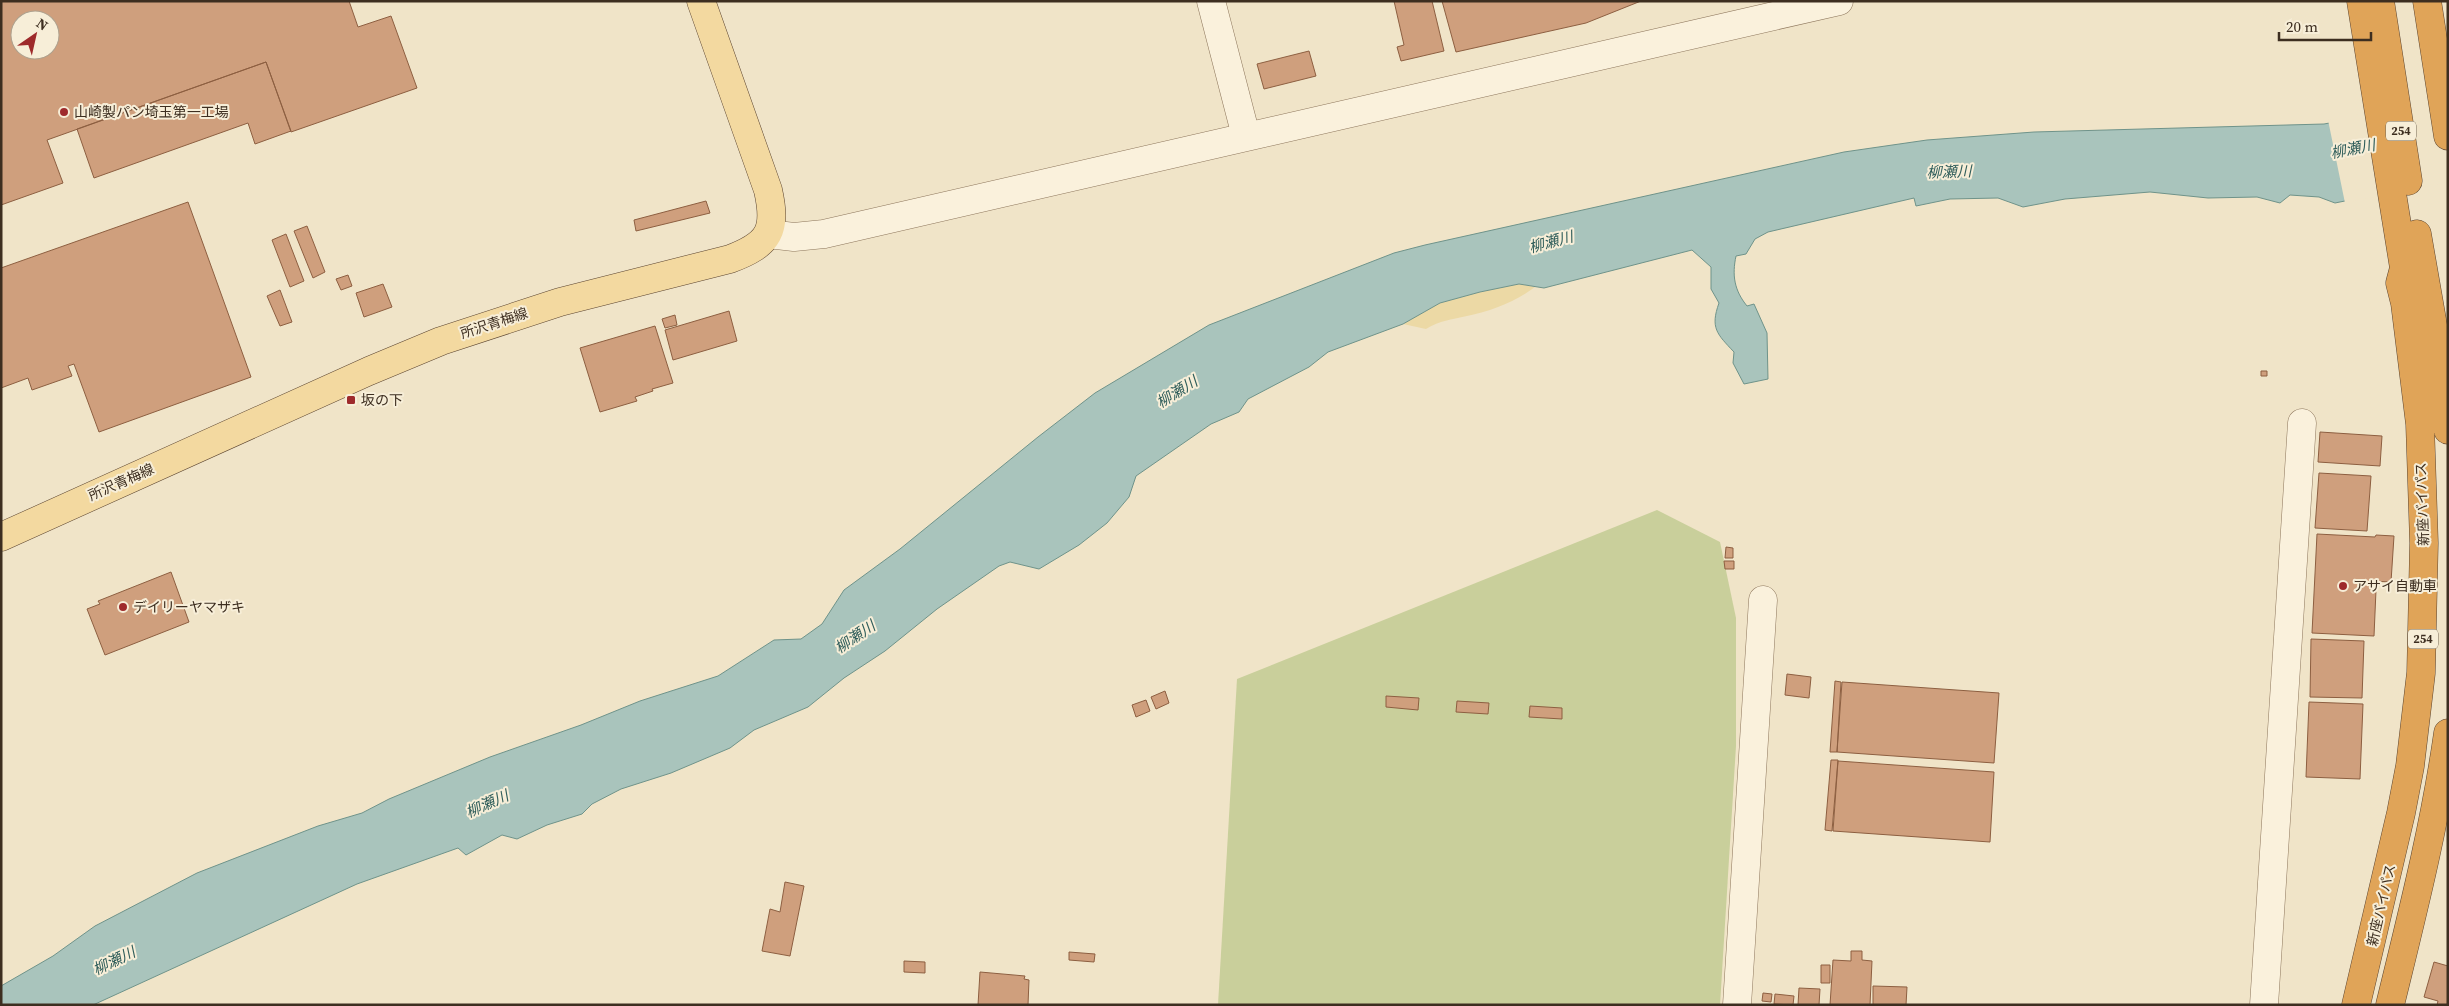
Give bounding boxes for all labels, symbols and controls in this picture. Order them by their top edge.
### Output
north arrow [10,10,60,60]
scale bar [2279,10,2372,42]
text: N [32,13,52,35]
text: 20 m [2286,16,2318,37]
place label: 山崎製パン埼玉第一工場 [74,102,229,122]
marker: 山崎製パン埼玉第一工場 [58,106,70,118]
road number: 254 [2386,122,2416,140]
water label: 柳瀬川 [2329,134,2379,163]
water label: 柳瀬川 [1926,160,1974,183]
water label: 柳瀬川 [1526,225,1577,257]
street label: 所沢青梅線 [458,303,530,343]
water label: 柳瀬川 [1152,370,1203,412]
place label: 坂の下 [361,390,403,410]
marker: 坂の下 [345,394,357,406]
street label: 所沢青梅線 [85,459,157,505]
street label: 新座バイパス [2411,462,2433,546]
place label: アサイ自動車 [2353,576,2437,596]
marker: アサイ自動車 [2337,580,2349,592]
place label: デイリーヤマザキ [133,597,245,617]
marker: デイリーヤマザキ [117,601,129,613]
water label: 柳瀬川 [830,614,881,658]
road number: 254 [2408,630,2438,648]
water label: 柳瀬川 [462,784,513,822]
street label: 新座バイパス [2362,862,2400,948]
water label: 柳瀬川 [89,940,140,980]

